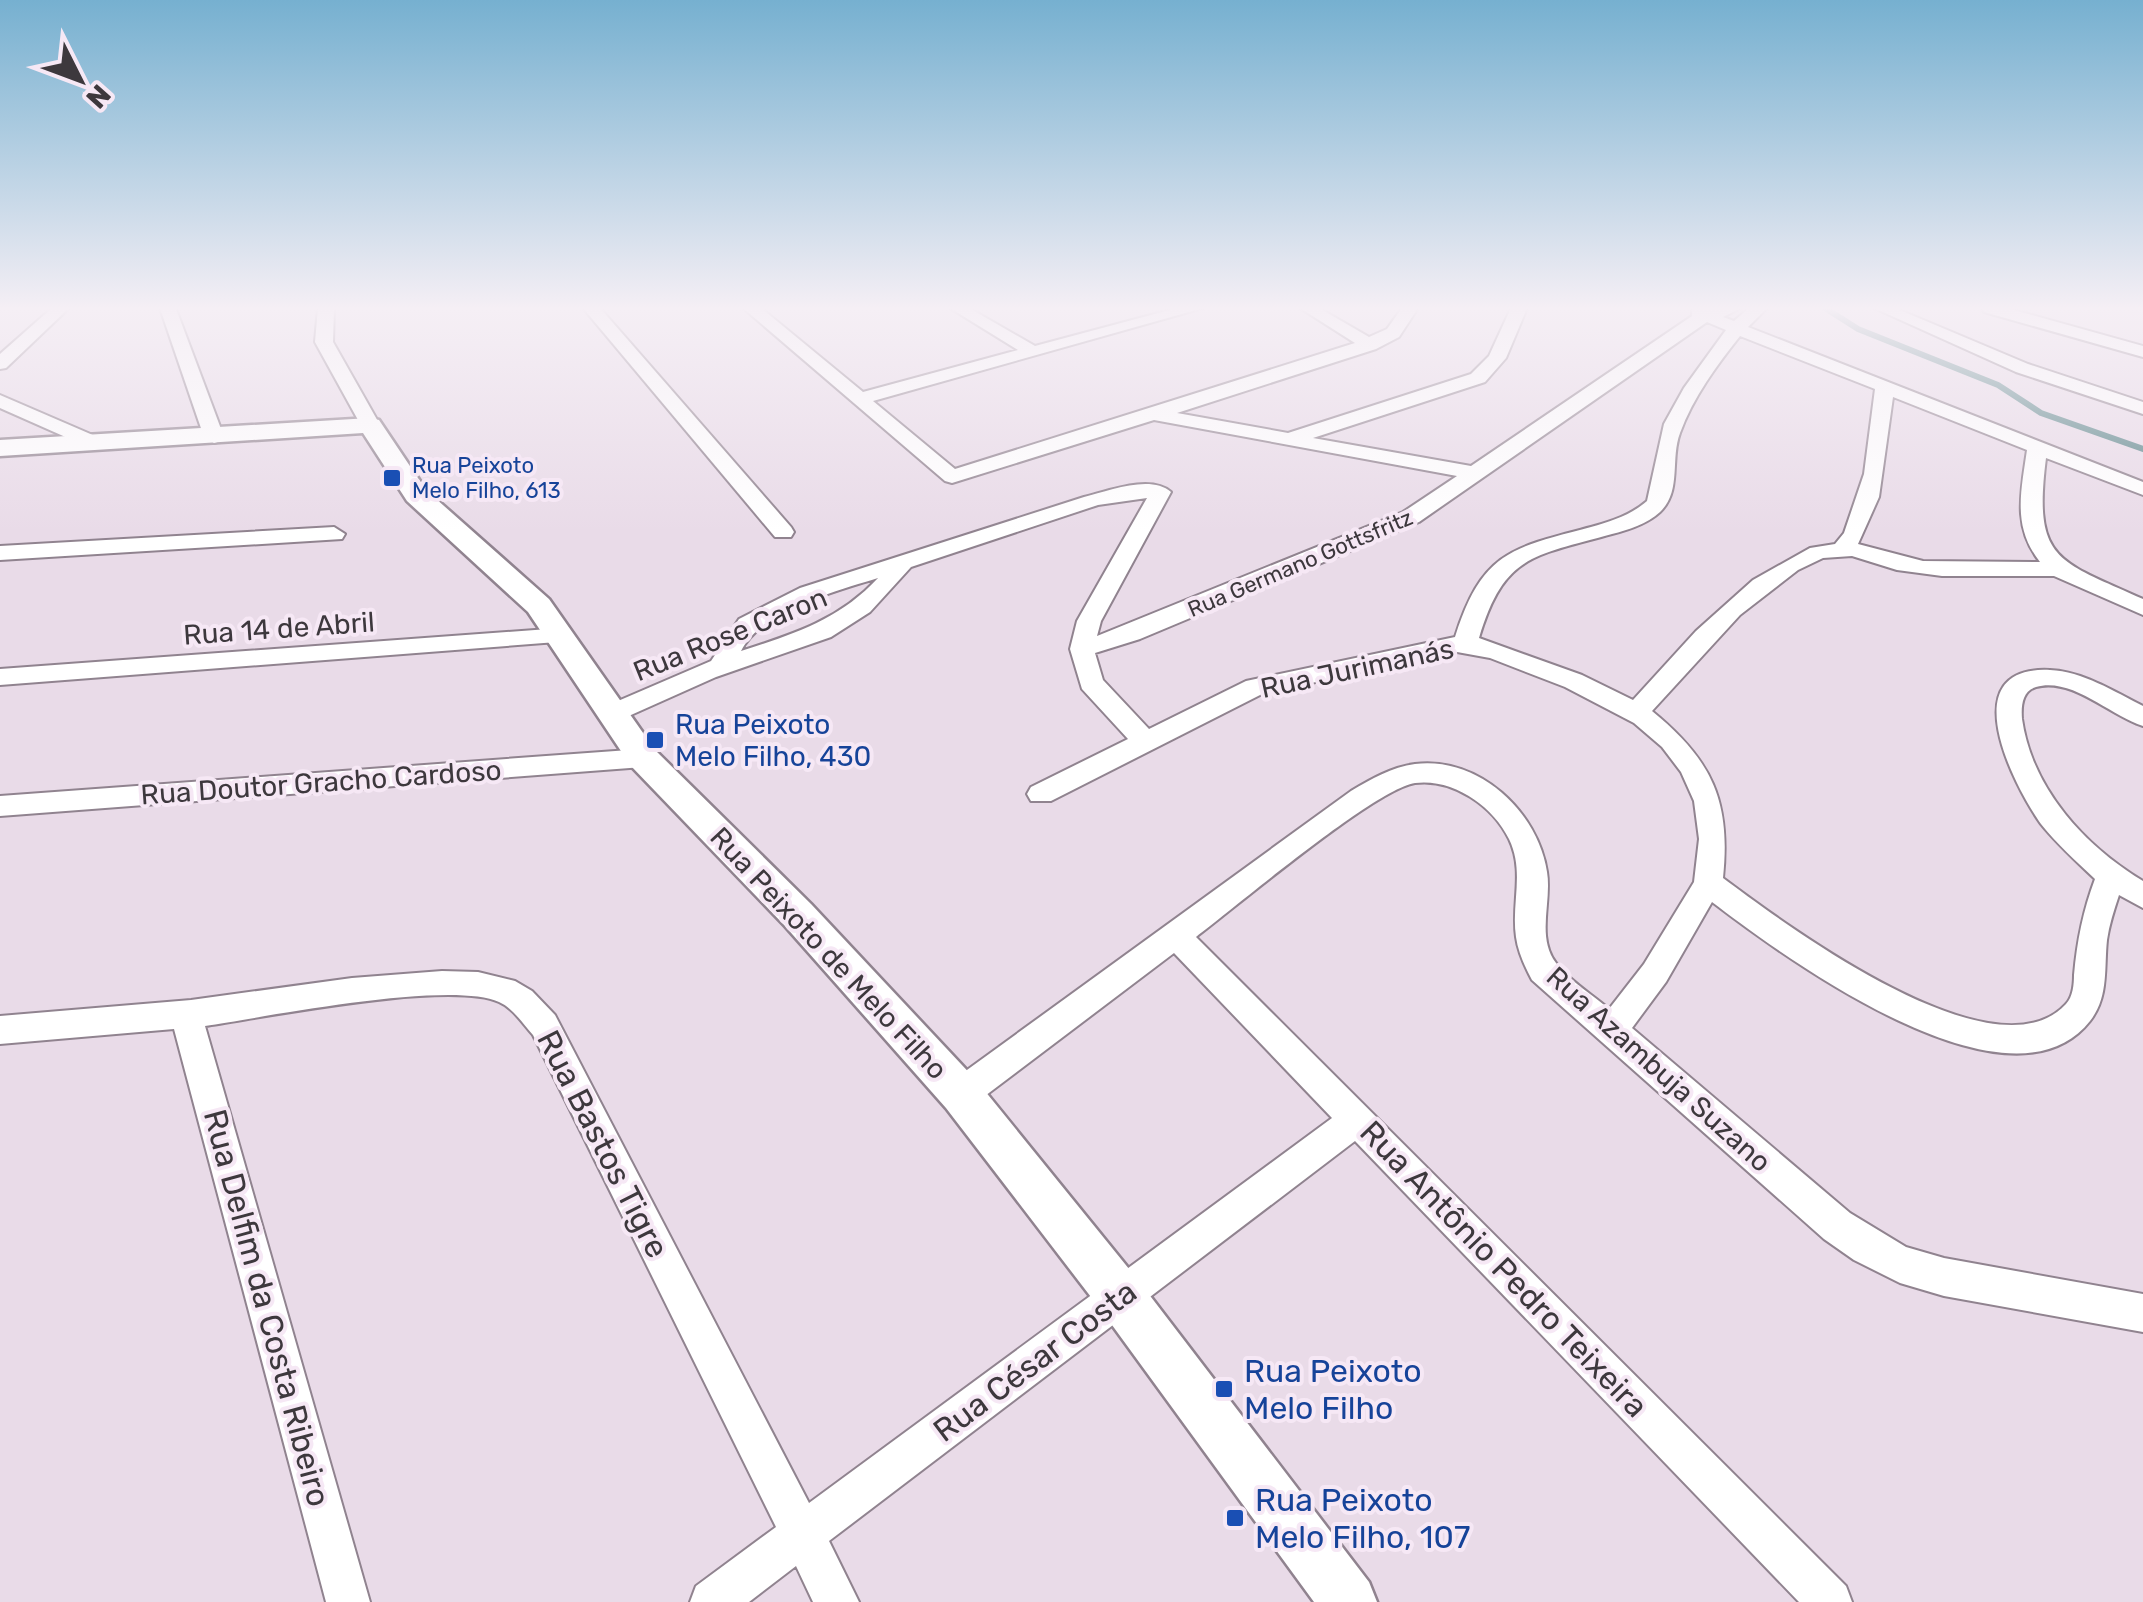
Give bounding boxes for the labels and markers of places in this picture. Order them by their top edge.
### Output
place label: Rua Peixoto Melo Filho, 613 [412,452,561,504]
marker: Rua Peixoto Melo Filho, 613 [381,467,403,489]
place label: Rua Peixoto Melo Filho, 430 [675,708,871,773]
marker: Rua Peixoto Melo Filho, 430 [644,729,666,751]
place label: Rua Peixoto Melo Filho [1244,1352,1422,1427]
marker: Rua Peixoto Melo Filho [1213,1378,1235,1400]
place label: Rua Peixoto Melo Filho, 107 [1255,1481,1470,1556]
marker: Rua Peixoto Melo Filho, 107 [1224,1507,1246,1529]

